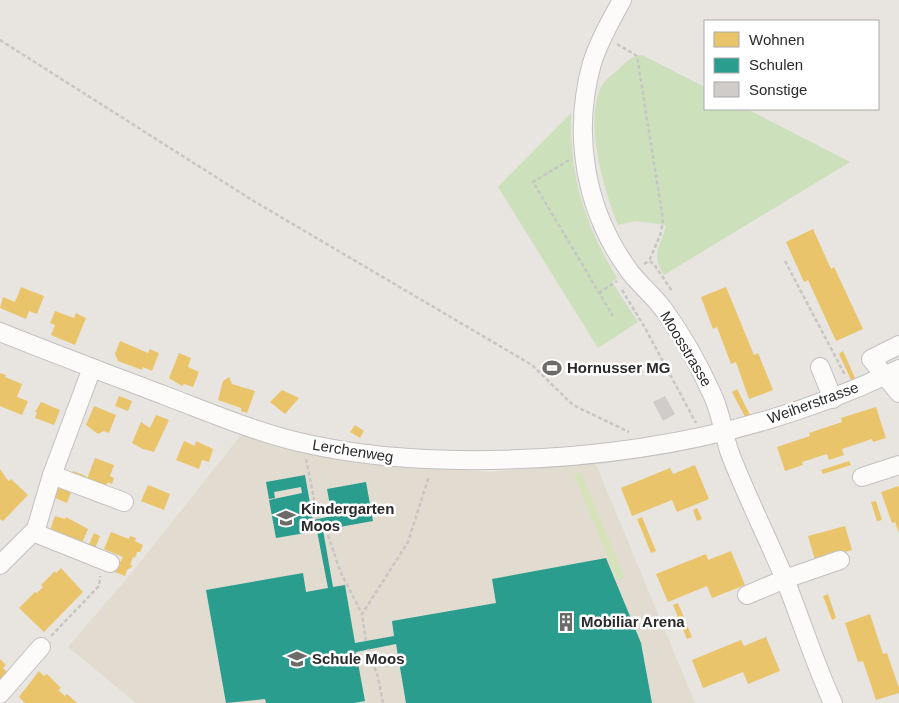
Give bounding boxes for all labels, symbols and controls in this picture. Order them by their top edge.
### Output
legend [704,20,879,110]
text: Wohnen [749,31,805,48]
text: Schulen [749,56,803,73]
text: Sonstige [749,81,807,98]
street label: Moosstrasse [657,308,716,390]
sports icon: Hornusser MG [541,357,563,379]
place label: Hornusser MG [567,359,670,376]
street label: Weiherstrasse [765,378,861,427]
street label: Lerchenweg [311,436,395,465]
place label: Kindergarten Moos [301,500,394,534]
school or university icon: Kindergarten Moos [275,507,297,529]
building icon: Mobiliar Arena [555,611,577,633]
place label: Mobiliar Arena [581,613,685,630]
school or university icon: Schule Moos [286,648,308,670]
place label: Schule Moos [312,650,405,667]

